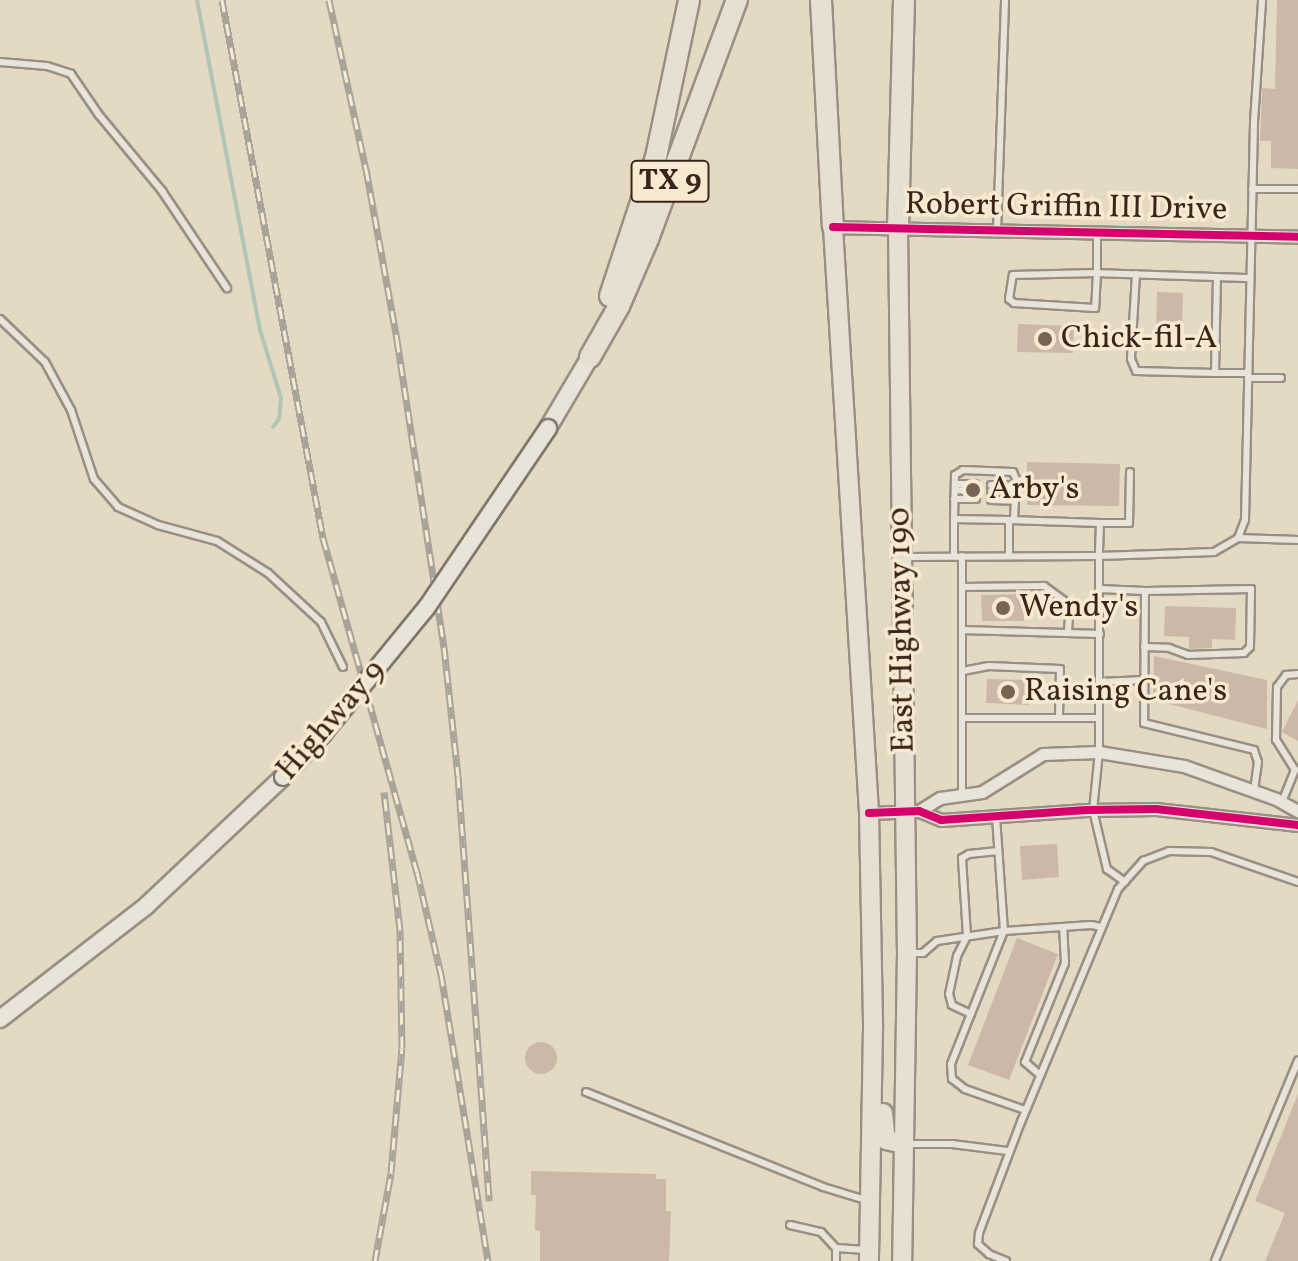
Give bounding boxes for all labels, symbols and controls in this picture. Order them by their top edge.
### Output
road number: TX 9 [630,155,710,207]
street label: Robert Griffin III Drive [904,186,1228,230]
place label: Chick-fil-A [1061,320,1217,358]
marker: Chick-fil-A [1036,330,1054,348]
place label: Arby's [989,471,1079,509]
marker: Arby's [964,481,982,499]
street label: East Highway 190 [882,506,924,754]
place label: Wendy's [1019,589,1138,627]
marker: Wendy's [994,599,1012,617]
street label: Highway 9 [269,653,395,789]
place label: Raising Cane's [1024,673,1227,711]
marker: Raising Cane's [999,683,1017,701]

